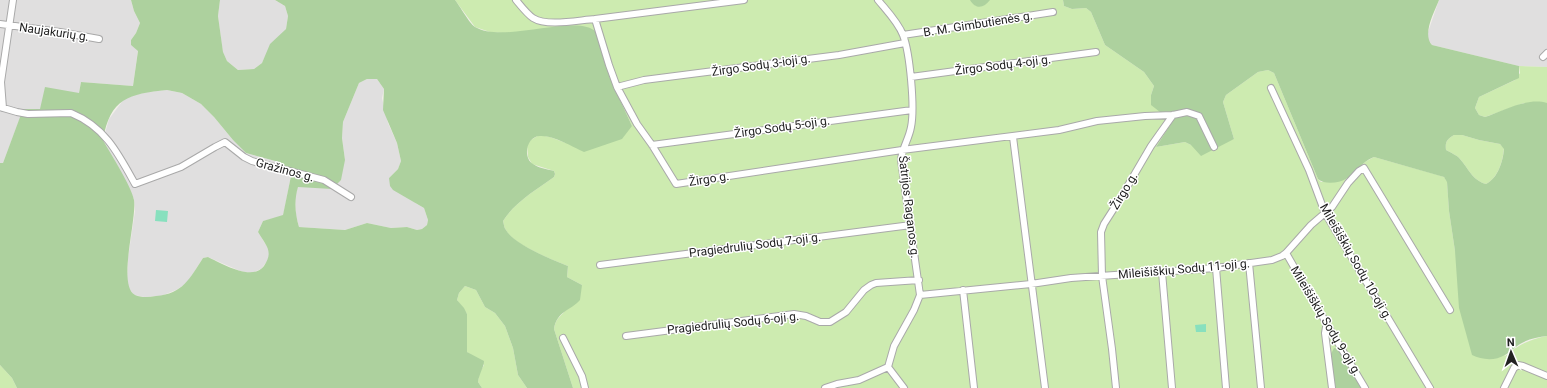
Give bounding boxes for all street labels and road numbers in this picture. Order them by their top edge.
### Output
street label: B. M. Gimbutienės g. [922,8,1034,40]
street label: Naujakurių g. [18,20,90,44]
street label: Žirgo Sodų 3-ioji g. [711,50,811,79]
street label: Žirgo Sodų 4-oji g. [954,51,1052,78]
street label: Žirgo Sodų 5-oji g. [733,112,831,141]
street label: Gražinos g. [254,155,316,185]
street label: Šatrijos Raganos g. [896,155,923,259]
street label: Žirgo g. [688,168,730,189]
street label: Žirgo g. [1107,170,1140,212]
street label: Mileišiškių Sodų 10-oji g. [1317,201,1395,323]
street label: Pragiedrulių Sodų 7-oji g. [688,230,822,260]
street label: Mileišiškių Sodų 11-oji g. [1118,256,1250,282]
street label: Mileišiškių Sodų 9-oji g. [1288,264,1364,378]
street label: Pragiedrulių Sodų 6-oji g. [666,309,800,337]

